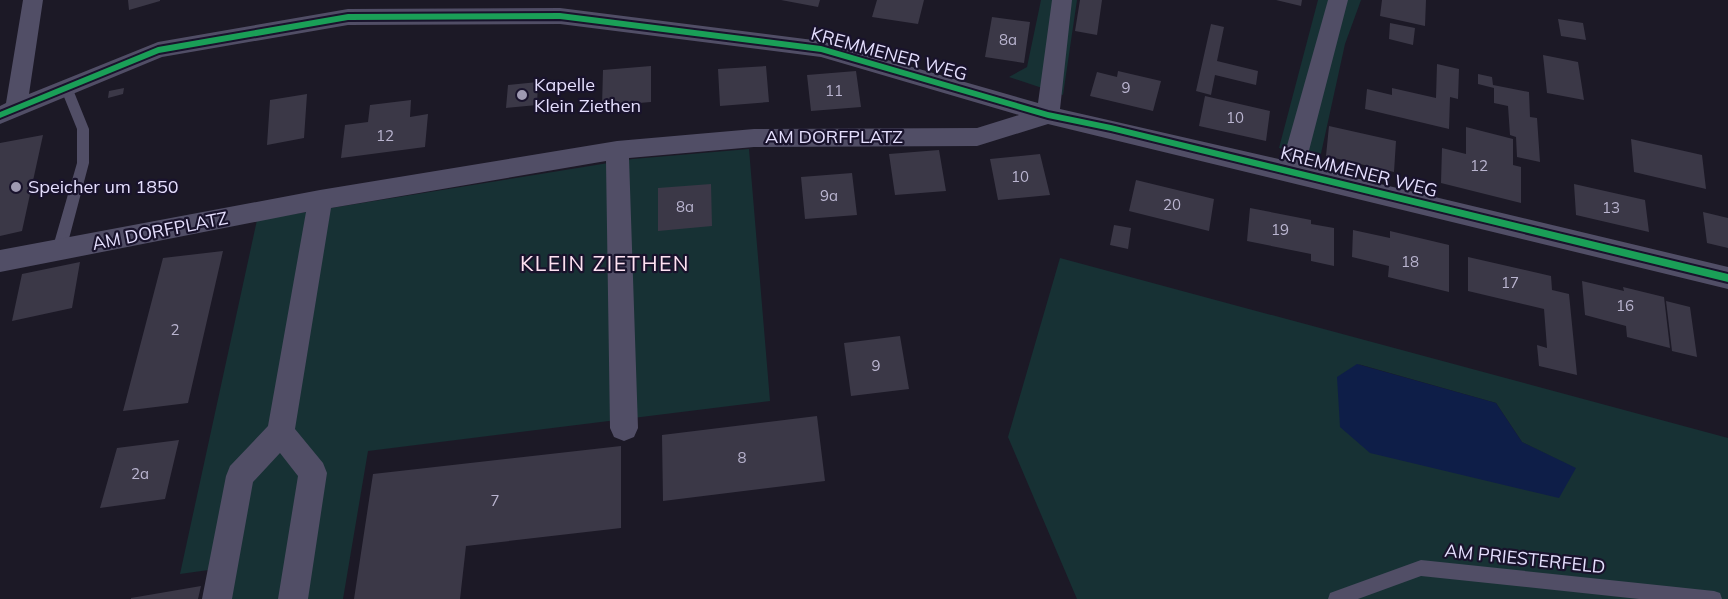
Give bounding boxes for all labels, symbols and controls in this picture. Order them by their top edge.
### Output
street label: KREMMENER WEG [808,22,970,85]
house number: 8a [999,30,1017,49]
place label: Kapelle Klein Ziethen [534,73,641,117]
house number: 9 [1121,78,1131,97]
house number: 11 [825,81,843,100]
marker: Kapelle Klein Ziethen [515,88,529,102]
house number: 10 [1226,108,1244,127]
street label: AM DORFPLATZ [765,125,903,148]
house number: 12 [376,126,394,145]
street label: KREMMENER WEG [1278,141,1440,202]
house number: 12 [1470,156,1488,175]
house number: 10 [1011,167,1029,186]
place label: Speicher um 1850 [28,175,179,198]
marker: Speicher um 1850 [9,180,23,194]
house number: 9a [820,186,838,205]
house number: 20 [1163,195,1181,214]
house number: 8a [676,197,694,216]
house number: 13 [1602,198,1620,217]
street label: AM DORFPLATZ [90,206,230,255]
house number: 19 [1271,220,1289,239]
district label: KLEIN ZIETHEN [520,250,690,276]
house number: 18 [1401,252,1419,271]
house number: 17 [1501,273,1519,292]
house number: 16 [1616,296,1634,315]
house number: 2 [170,320,180,339]
house number: 9 [871,356,881,375]
house number: 8 [737,448,747,467]
house number: 2a [131,464,149,483]
house number: 7 [490,491,500,510]
street label: AM PRIESTERFELD [1444,539,1607,578]

